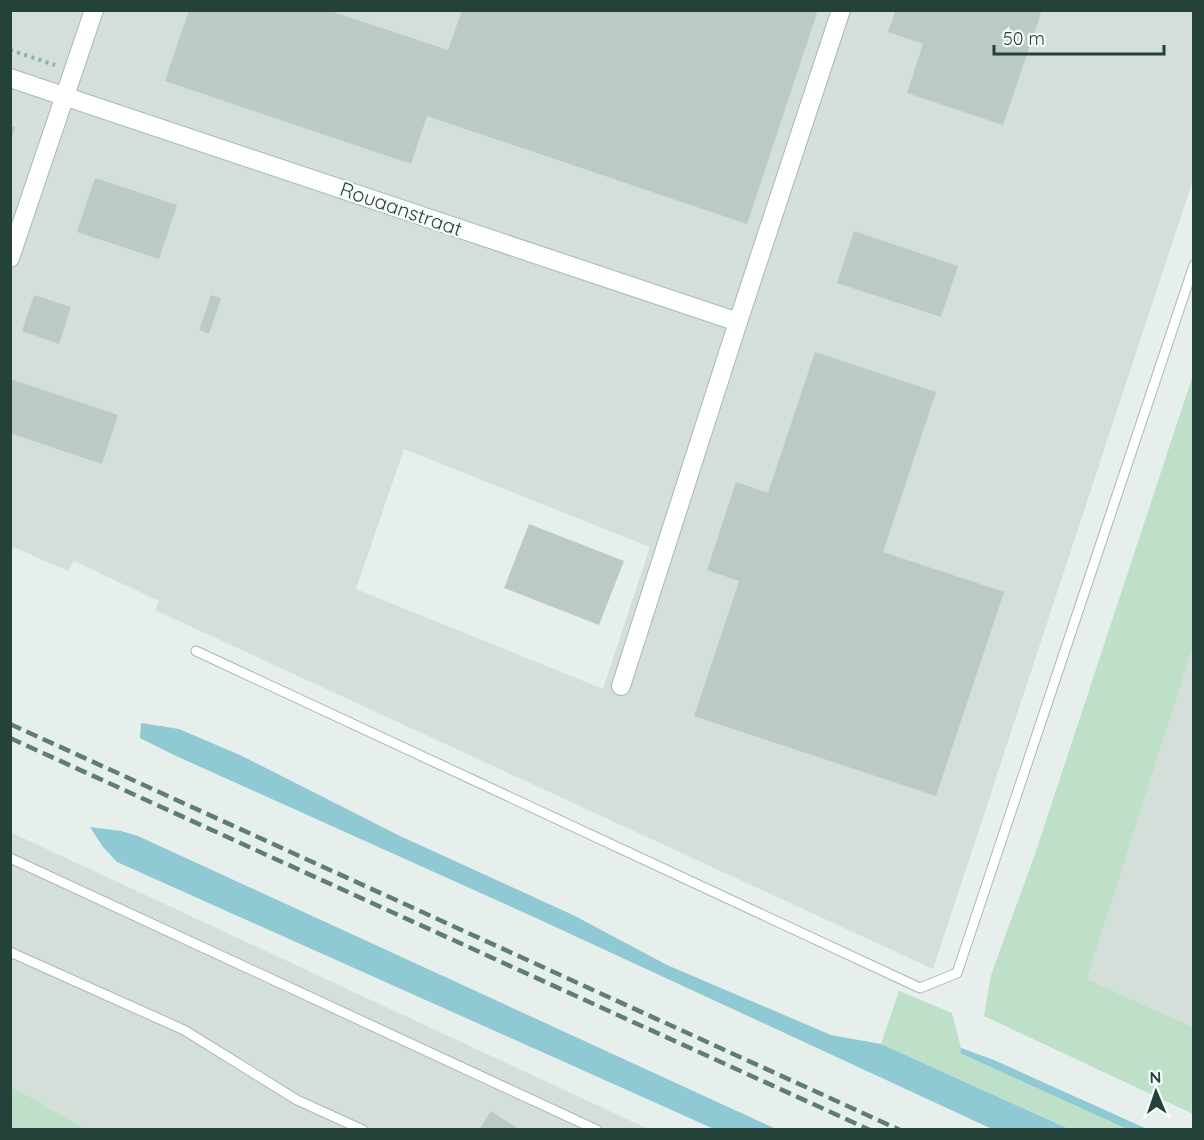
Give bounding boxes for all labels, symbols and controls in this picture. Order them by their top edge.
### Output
scale bar [994,18,1164,56]
text: 50 m [1003,27,1045,50]
street label: Rouaanstraat [337,176,466,241]
north arrow [1126,1062,1186,1122]
text: N [1149,1067,1162,1087]

